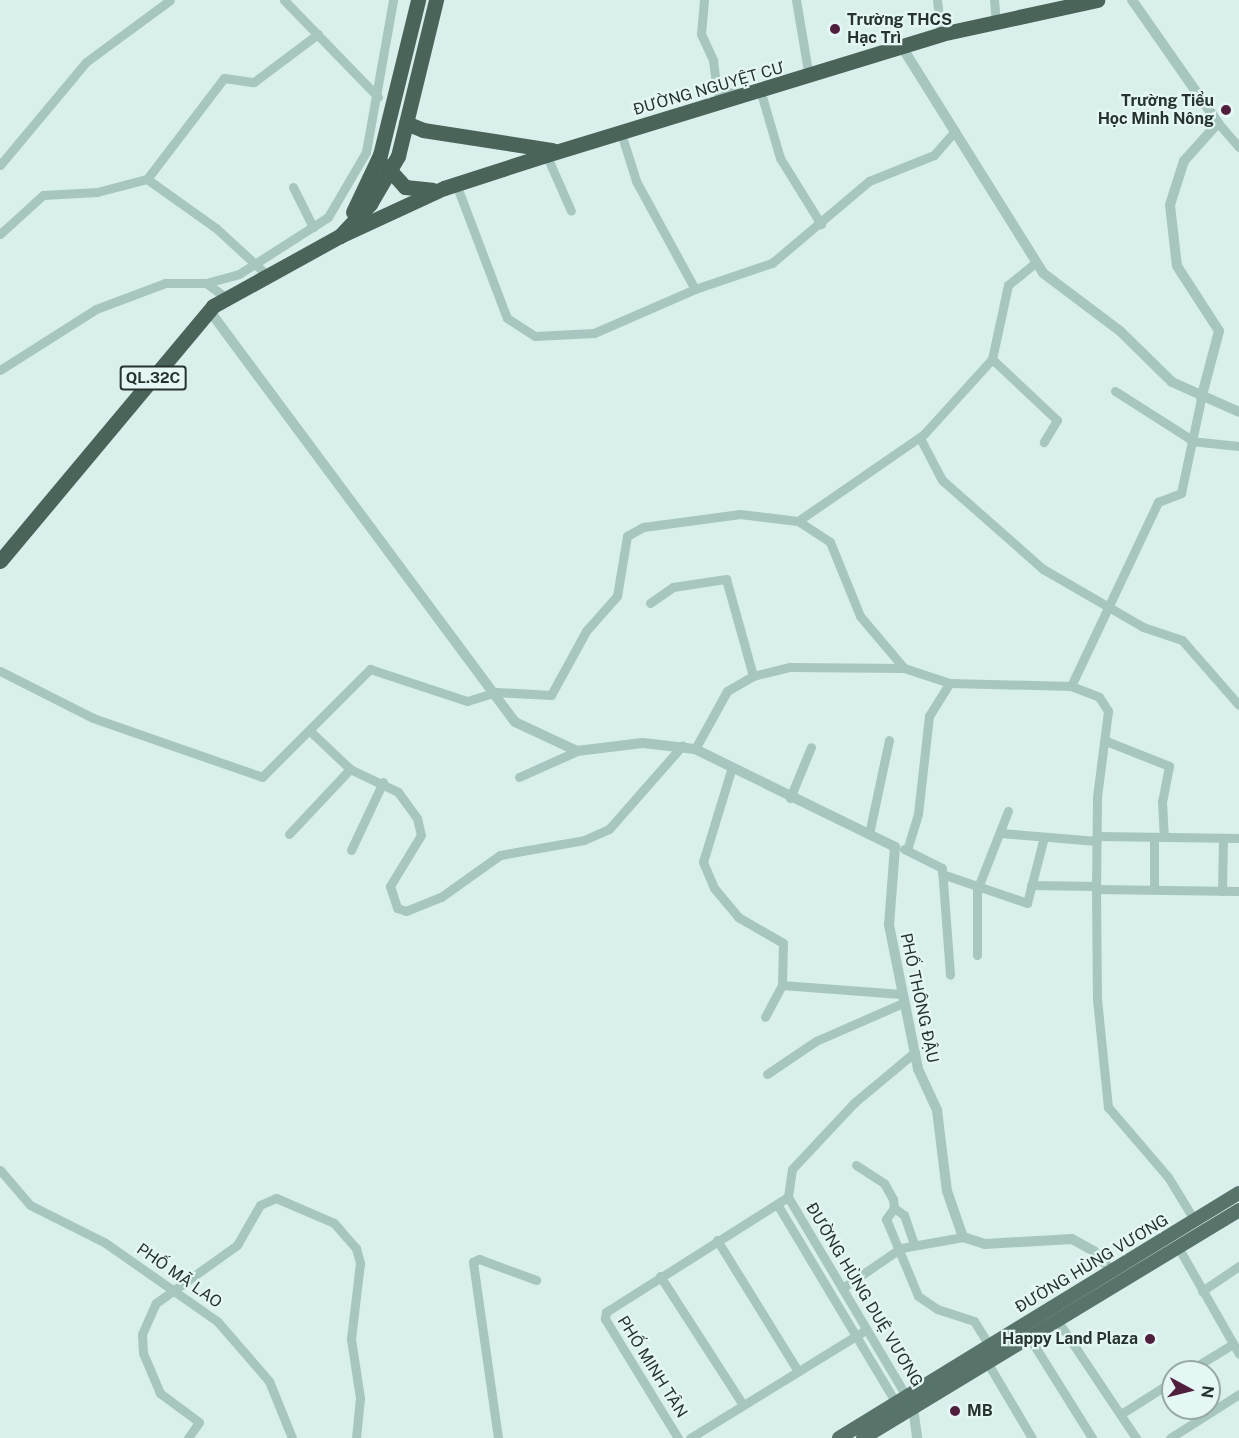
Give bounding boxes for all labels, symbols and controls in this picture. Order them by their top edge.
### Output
place label: Trường THCS Hạc Trì [847,10,952,48]
marker: Trường THCS Hạc Trì [828,22,842,36]
street label: ĐƯỜNG NGUYỆT CƯ [631,58,787,120]
place label: Trường Tiểu Học Minh Nông [1098,91,1214,129]
marker: Trường Tiểu Học Minh Nông [1219,103,1233,117]
road number: QL.32C [118,366,188,390]
street label: PHỐ THÔNG ĐẬU [896,931,942,1065]
street label: ĐƯỜNG HÙNG DUỆ VƯƠNG [801,1199,927,1391]
street label: ĐƯỜNG HÙNG VƯƠNG [1012,1211,1172,1317]
street label: PHỐ MÃ LAO [133,1240,225,1312]
street label: PHỐ MINH TÂN [613,1313,691,1421]
place label: Happy Land Plaza [1002,1329,1138,1349]
marker: Happy Land Plaza [1143,1332,1157,1346]
north arrow [1161,1360,1221,1420]
text: N [1197,1385,1218,1399]
place label: MB [967,1401,993,1421]
marker: MB [948,1404,962,1418]

